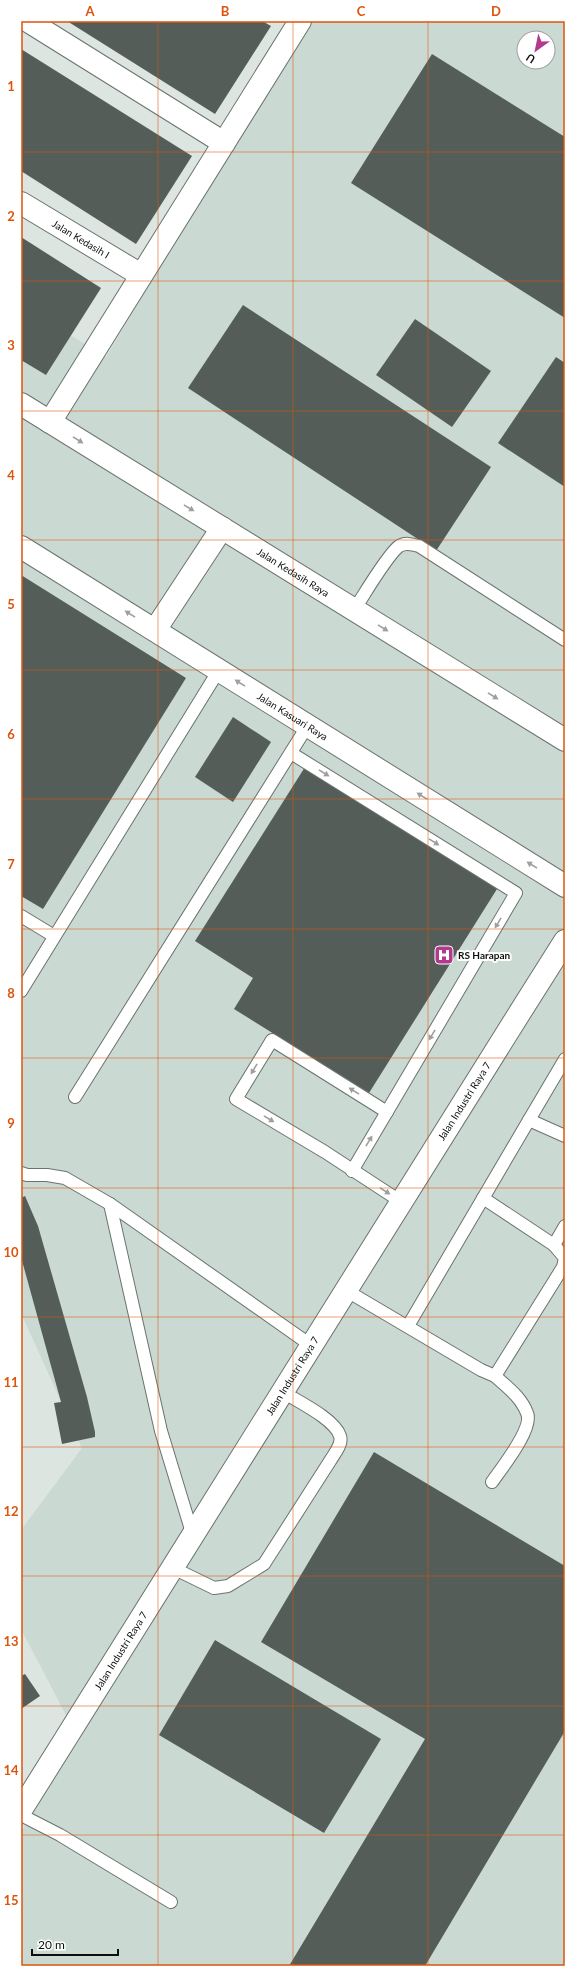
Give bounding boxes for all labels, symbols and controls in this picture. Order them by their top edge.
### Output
text: A [84,3,95,19]
text: B [221,3,230,19]
text: C [357,3,366,19]
text: D [491,3,501,19]
north arrow [516,30,556,70]
text: U [523,51,537,66]
text: 1 [7,78,15,94]
text: 2 [7,208,15,224]
street label: Jalan Kedasih I [50,217,112,261]
text: 3 [7,337,15,353]
one-way arrow [72,436,84,443]
text: 4 [7,467,15,483]
one-way arrow [183,504,195,511]
street label: Jalan Kedasih Raya [255,545,332,599]
text: 5 [7,596,15,612]
one-way arrow [125,610,135,618]
one-way arrow [377,624,389,631]
one-way arrow [234,679,246,686]
street label: Jalan Kasuari Raya [255,690,330,743]
one-way arrow [488,692,498,700]
text: 6 [7,726,15,742]
one-way arrow [318,770,330,777]
one-way arrow [416,793,428,800]
one-way arrow [429,839,440,846]
text: 7 [7,856,15,872]
one-way arrow [527,861,537,869]
one-way arrow [495,917,502,929]
hospital icon: RS Harapan [433,944,455,966]
place label: RS Harapan [458,949,510,961]
text: 8 [7,985,15,1001]
one-way arrow [429,1029,436,1041]
street label: Jalan Industri Raya 7 [435,1060,493,1142]
one-way arrow [251,1063,258,1074]
one-way arrow [348,1088,360,1095]
text: 9 [7,1115,15,1131]
one-way arrow [264,1115,274,1123]
one-way arrow [366,1135,373,1147]
one-way arrow [379,1188,391,1195]
text: 10 [3,1244,19,1260]
street label: Jalan Industri Raya 7 [263,1334,321,1417]
text: 11 [3,1374,19,1390]
text: 12 [3,1503,19,1519]
street label: Jalan Industri Raya 7 [92,1609,150,1692]
text: 13 [3,1633,19,1649]
text: 14 [3,1762,19,1778]
text: 15 [3,1892,19,1908]
scale bar [32,1931,118,1957]
text: 20 m [38,1937,65,1952]

